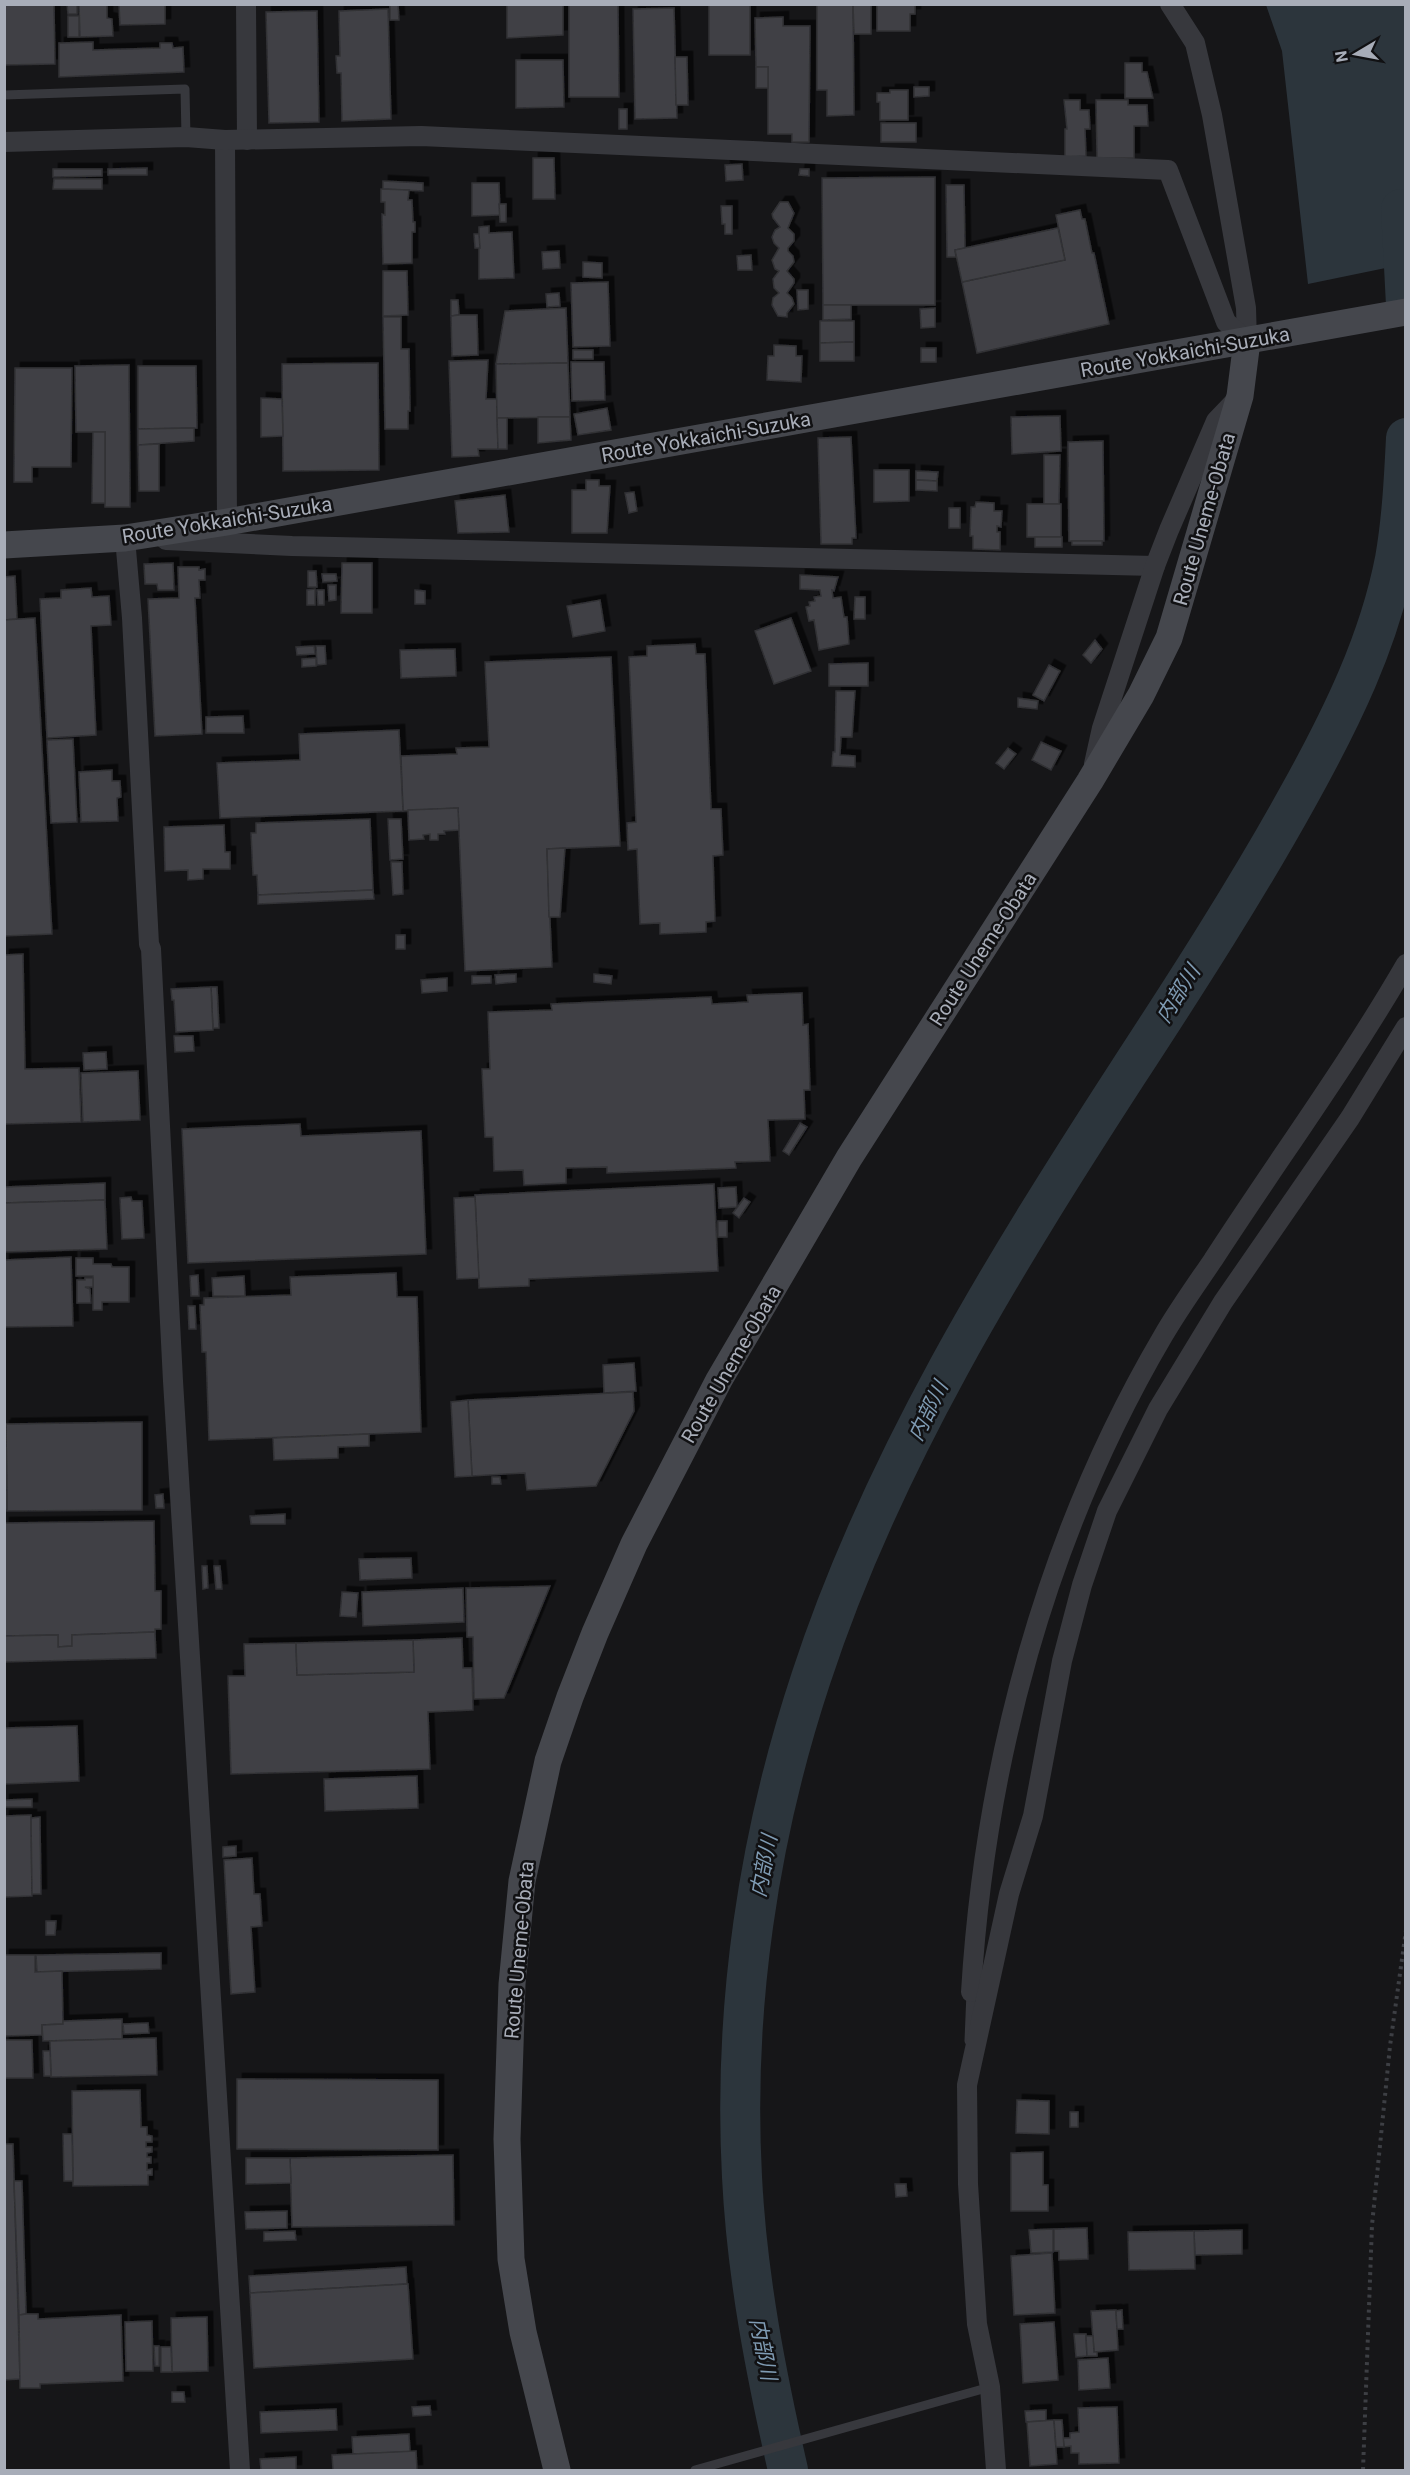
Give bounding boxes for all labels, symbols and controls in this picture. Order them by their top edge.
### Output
north arrow [1326,24,1386,84]
text: N [1331,49,1352,64]
street label: Route Yokkaichi-Suzuka [1078,322,1292,382]
street label: Route Yokkaichi-Suzuka [599,407,813,467]
street label: Route Uneme-Obata [1168,430,1240,608]
street label: Route Yokkaichi-Suzuka [120,492,334,548]
street label: Route Uneme-Obata [924,868,1042,1030]
water label: 内部川 [1151,959,1206,1027]
street label: Route Uneme-Obata [676,1281,786,1447]
water label: 内部川 [903,1376,953,1445]
water label: 内部川 [746,1831,782,1899]
street label: Route Uneme-Obata [499,1860,539,2040]
water label: 内部川 [745,2316,781,2384]

